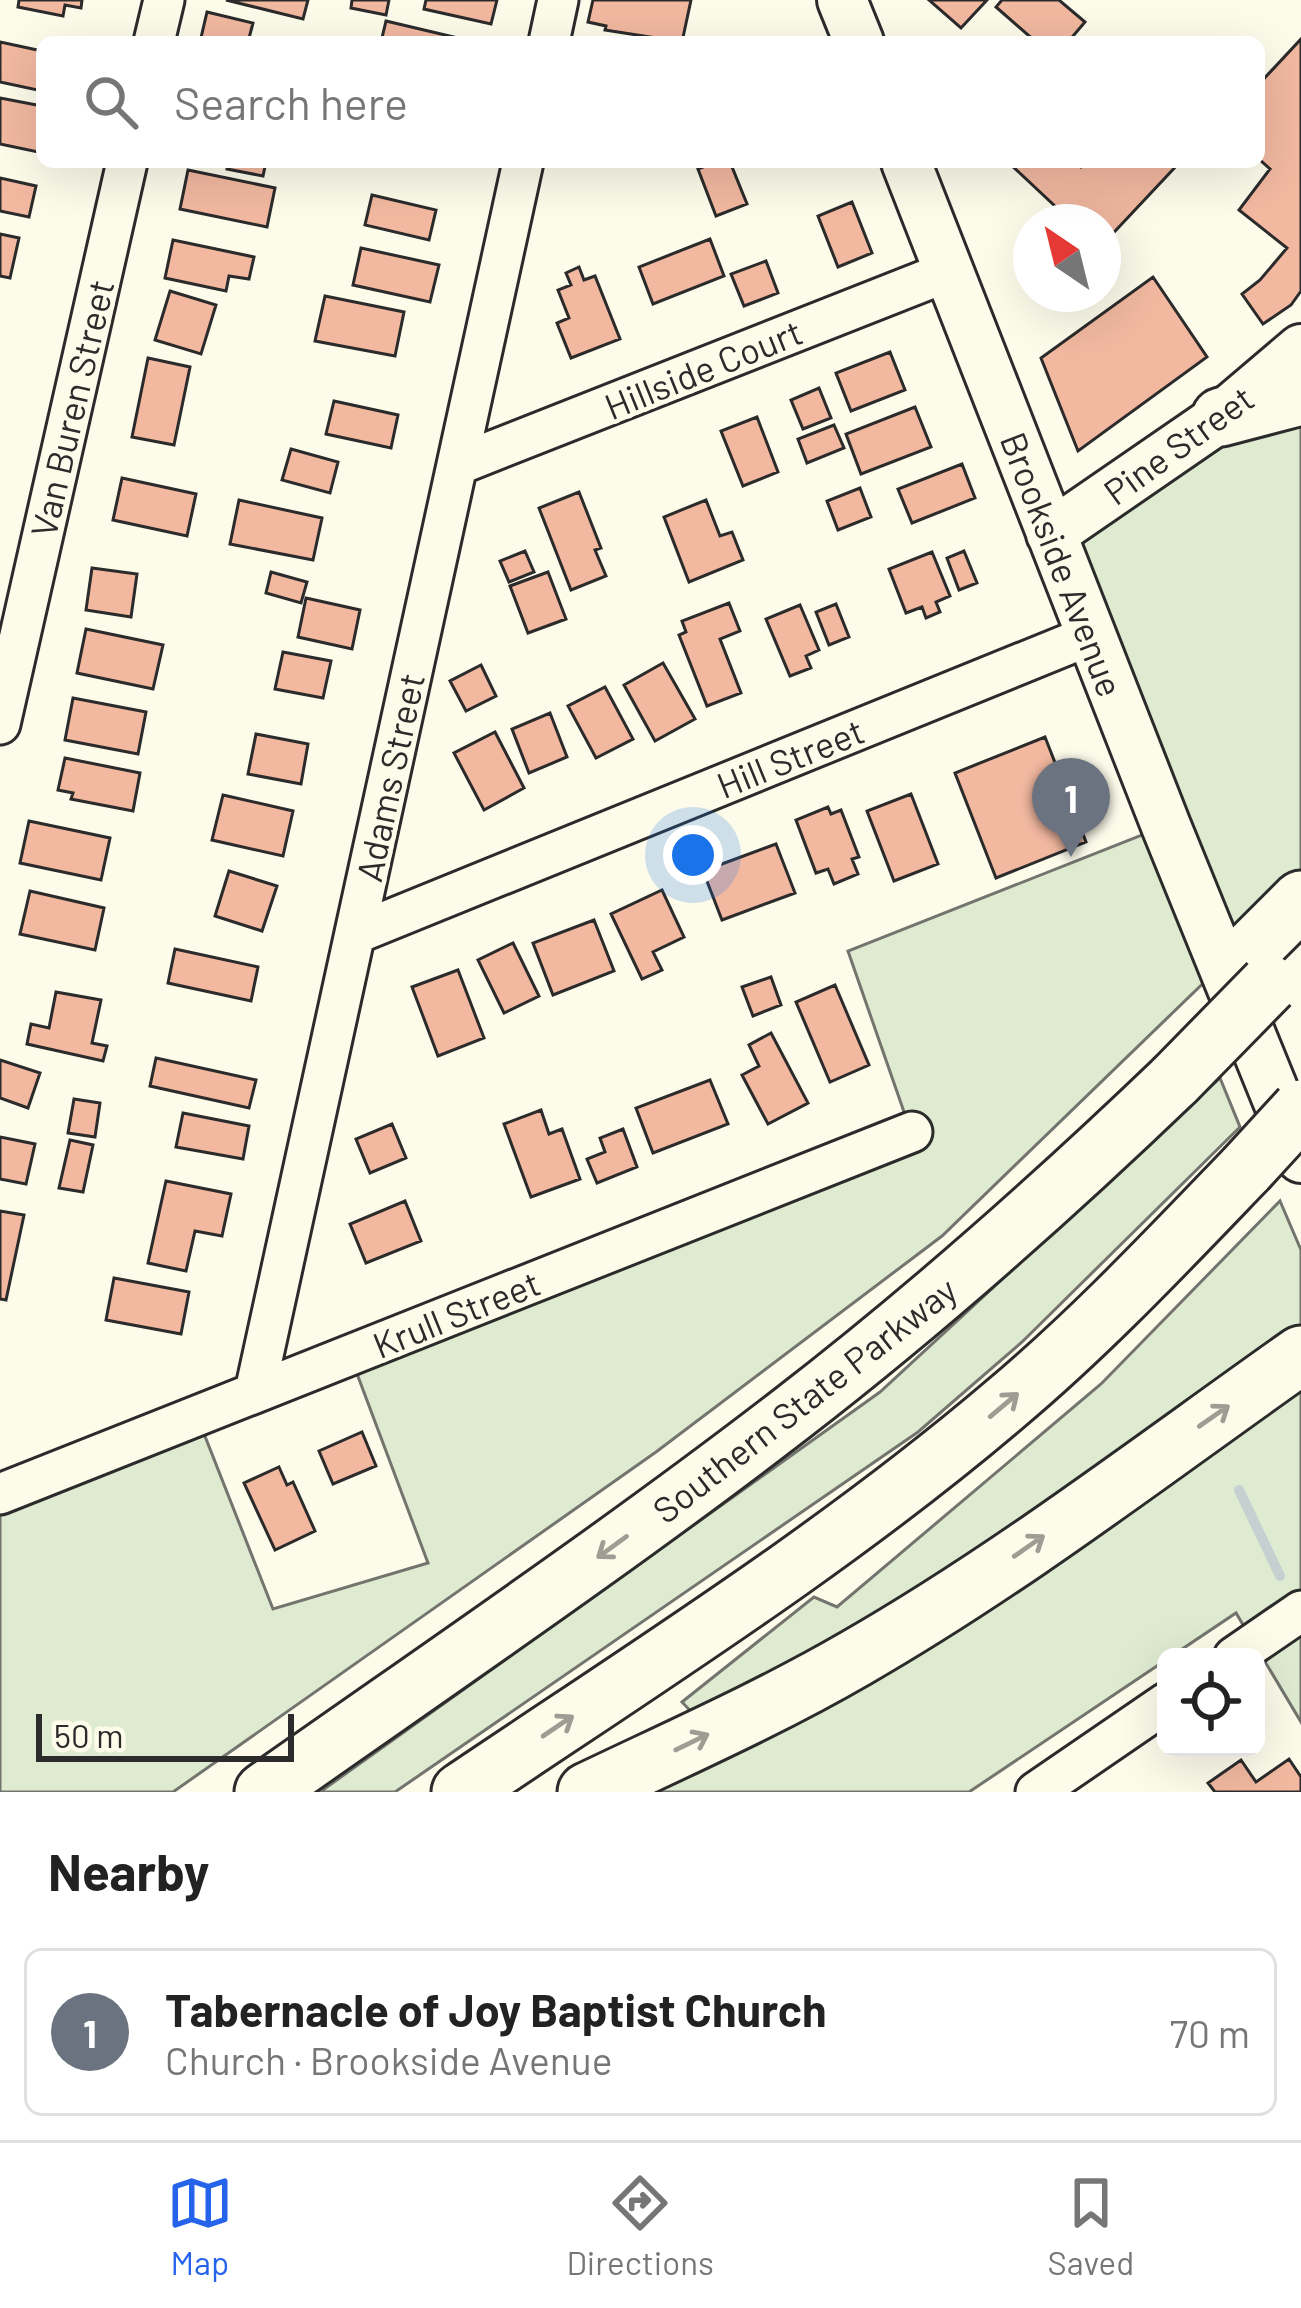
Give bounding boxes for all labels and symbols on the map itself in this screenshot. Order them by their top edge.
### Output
north arrow [1013,204,1121,312]
street label: Van Buren Street [20,275,122,541]
street label: Hillside Court [598,309,808,427]
street label: Pine Street [1095,375,1261,513]
street label: Brookside Avenue [993,426,1133,702]
street label: Adams Street [346,669,432,885]
street label: Hill Street [710,708,870,806]
pin: 1 [1032,758,1110,857]
your location [663,825,723,885]
street label: Krull Street [366,1260,546,1366]
street label: Southern State Parkway [644,1267,964,1531]
one-way arrow [988,1391,1019,1419]
one-way arrow [1197,1404,1230,1429]
one-way arrow [596,1534,629,1559]
one-way arrow [1012,1534,1046,1559]
scale bar [36,1708,294,1761]
one-way arrow [540,1714,574,1739]
one-way arrow [673,1730,709,1752]

